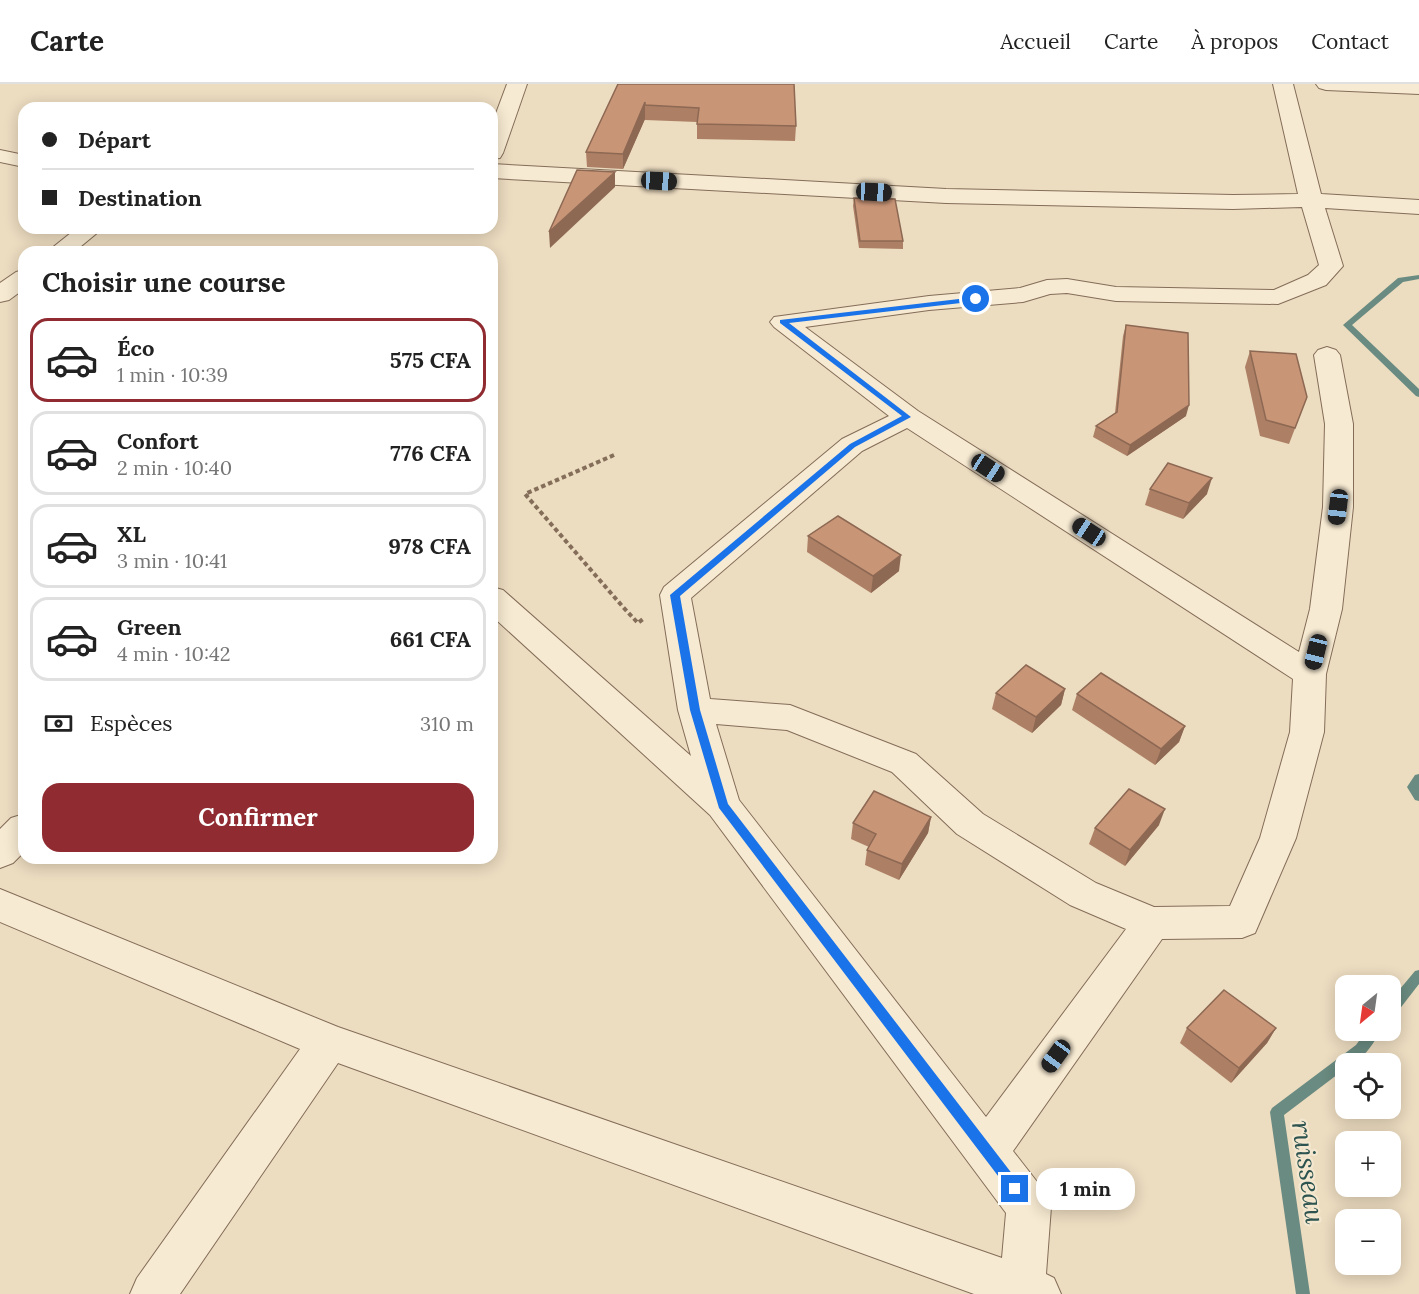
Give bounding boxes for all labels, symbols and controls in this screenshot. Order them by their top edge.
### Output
text: Carte [30,23,104,59]
text: Accueil [1000,28,1071,55]
text: Carte [1104,28,1158,55]
text: À propos [1191,28,1278,55]
text: Contact [1311,28,1389,55]
text: Départ [78,126,151,154]
car [641,171,677,191]
car [856,182,892,202]
text: Destination [78,184,202,212]
text: Choisir une course [42,265,285,299]
route start [962,285,989,312]
icon: car [45,333,99,387]
text: Éco [117,334,154,362]
text: 575 CFA [390,346,471,374]
text: 1 min · 10:39 [117,362,228,387]
icon: car [45,426,99,480]
text: Confort [117,427,199,455]
text: 776 CFA [390,439,471,467]
car [968,451,1008,485]
text: 2 min · 10:40 [117,455,232,480]
car [1327,488,1349,526]
car [1069,515,1109,549]
icon: car [45,519,99,573]
text: XL [117,520,146,548]
text: 978 CFA [388,532,471,560]
text: 3 min · 10:41 [117,548,227,573]
icon: car [45,612,99,666]
text: Green [117,613,182,641]
text: 661 CFA [390,625,471,653]
car [1303,632,1329,672]
text: 4 min · 10:42 [117,641,231,666]
icon: cash [42,707,75,740]
text: Espèces [90,709,173,737]
text: 310 m [420,711,474,736]
button: Confirmer [42,783,474,852]
north arrow [1335,975,1401,1041]
map controls [1335,975,1401,1275]
car [1038,1036,1074,1076]
button: locate [1335,1053,1401,1119]
water label: ruisseau [1285,1118,1333,1226]
button: + [1335,1131,1401,1197]
callout: 1 min [1036,1168,1135,1210]
route end [1001,1175,1028,1202]
text: 1 min [1060,1176,1111,1201]
button: − [1335,1209,1401,1275]

